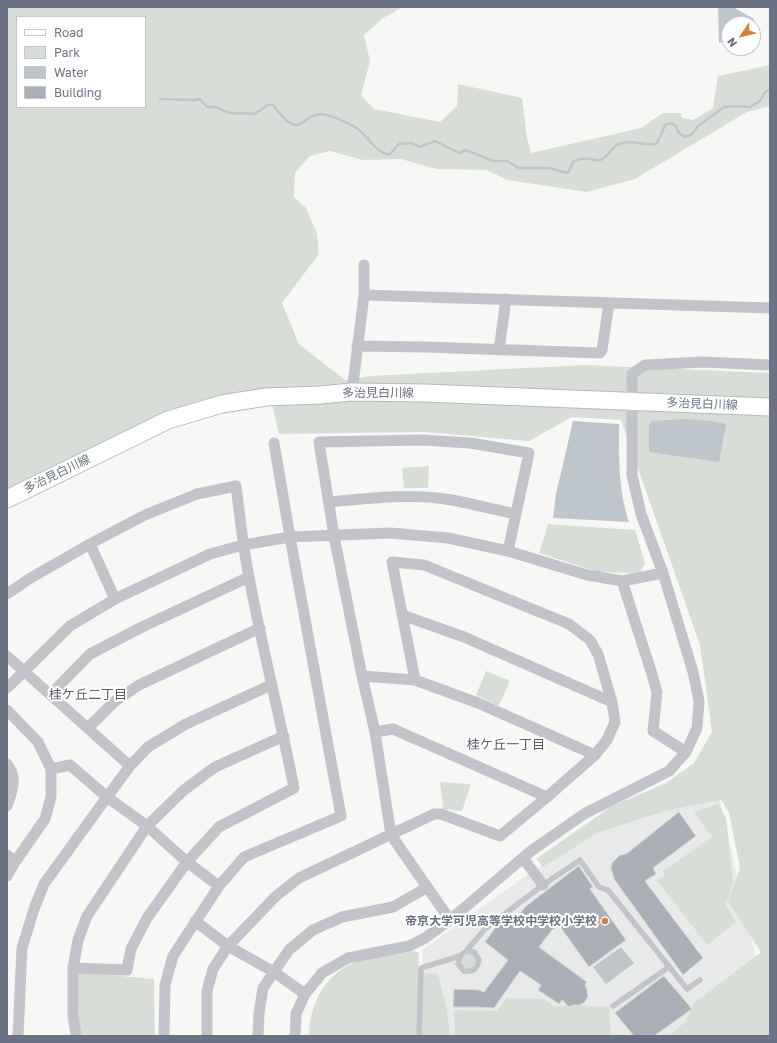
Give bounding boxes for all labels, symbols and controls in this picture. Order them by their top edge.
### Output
legend [16,16,146,108]
north arrow [721,16,761,56]
text: Road [54,25,83,40]
text: N [724,35,739,50]
text: Park [54,45,80,60]
text: Water [54,65,88,80]
text: Building [54,85,102,100]
street label: 多治見白川線 [342,386,414,400]
street label: 多治見白川線 [666,396,738,412]
street label: 多治見白川線 [21,452,93,496]
district label: 桂ケ丘二丁目 [49,687,127,703]
district label: 桂ケ丘一丁目 [467,737,545,753]
place label: 帝京大学可児高等学校中学校小学校 [405,914,597,928]
marker: 帝京大学可児高等学校中学校小学校 [600,916,610,926]

